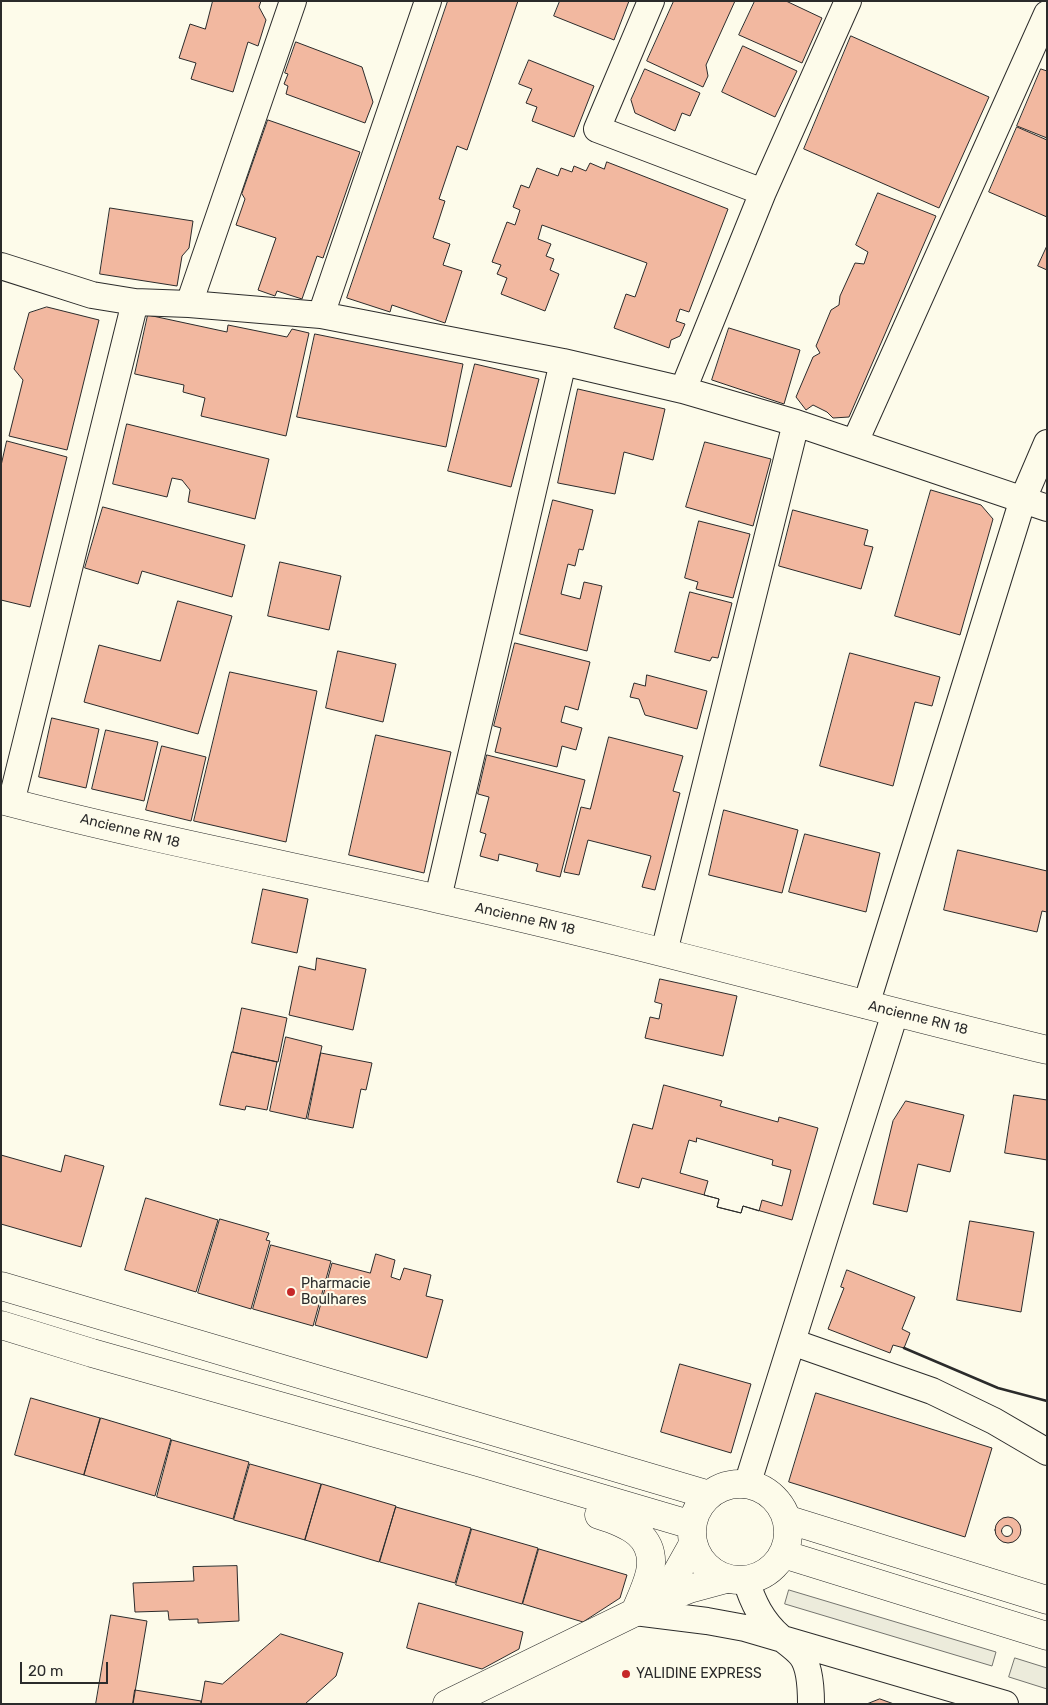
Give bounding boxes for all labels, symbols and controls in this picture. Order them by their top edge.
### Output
street label: Ancienne RN 18 [78,810,182,852]
street label: Ancienne RN 18 [473,899,577,939]
street label: Ancienne RN 18 [866,997,970,1039]
place label: Pharmacie Boulhares [301,1276,371,1308]
marker: Pharmacie Boulhares [285,1286,297,1298]
scale bar [22,1652,110,1684]
text: 20 m [28,1662,63,1680]
place label: YALIDINE EXPRESS [636,1666,762,1682]
marker: YALIDINE EXPRESS [620,1668,632,1680]

